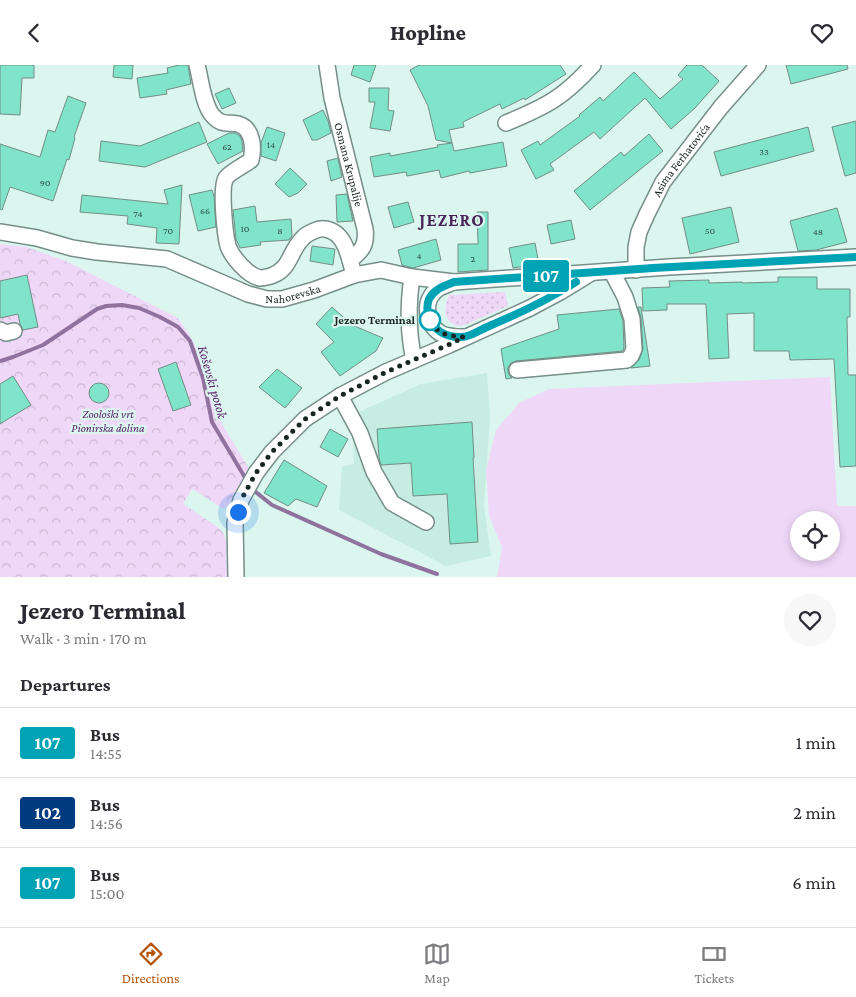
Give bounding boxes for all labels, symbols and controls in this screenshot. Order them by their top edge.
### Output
icon: back [20,19,48,47]
icon: heart [808,19,836,47]
text: Hopline [390,20,466,45]
street label: Asima Ferhatovića [650,120,713,199]
street label: Osmana Krupalije [331,121,366,208]
house number: 14 [267,139,275,150]
house number: 62 [222,141,232,152]
house number: 33 [759,146,769,157]
house number: 90 [40,177,51,188]
house number: 66 [200,205,210,216]
house number: 74 [133,208,143,219]
district label: JEZERO [417,210,485,230]
house number: 10 [241,223,250,234]
house number: 70 [163,225,173,236]
house number: 8 [277,225,283,236]
house number: 50 [705,225,716,236]
house number: 48 [813,226,823,237]
house number: 4 [416,250,422,261]
house number: 2 [471,253,476,264]
line badge: 107 [517,260,575,292]
text: 107 [533,266,559,286]
street label: Nahorevska [265,281,323,306]
marker: Jezero Terminal [419,309,441,331]
place label: Jezero Terminal [332,313,416,327]
water label: Koševski potok [195,344,231,421]
park label: Zoološki vrt Pionirska dolina [71,407,145,435]
your location [226,500,251,525]
map controls [790,511,840,561]
button: locate [790,511,840,561]
button: heart [784,594,836,646]
text: Jezero Terminal [20,597,186,624]
text: Walk · 3 min · 170 m [20,630,147,647]
text: Departures [20,674,111,695]
text: Bus [90,724,120,745]
text: 1 min [796,732,836,753]
text: 107 [35,733,60,753]
text: 14:55 [90,745,122,762]
text: Bus [90,794,120,815]
text: 2 min [793,802,836,823]
text: 102 [34,803,61,823]
text: 14:56 [90,815,123,832]
text: Bus [90,864,120,885]
text: 6 min [792,872,836,893]
text: 107 [35,873,60,893]
text: 15:00 [90,885,125,902]
tab: Directions [122,940,180,986]
tab: Map [423,940,451,986]
tab: Tickets [694,940,734,986]

